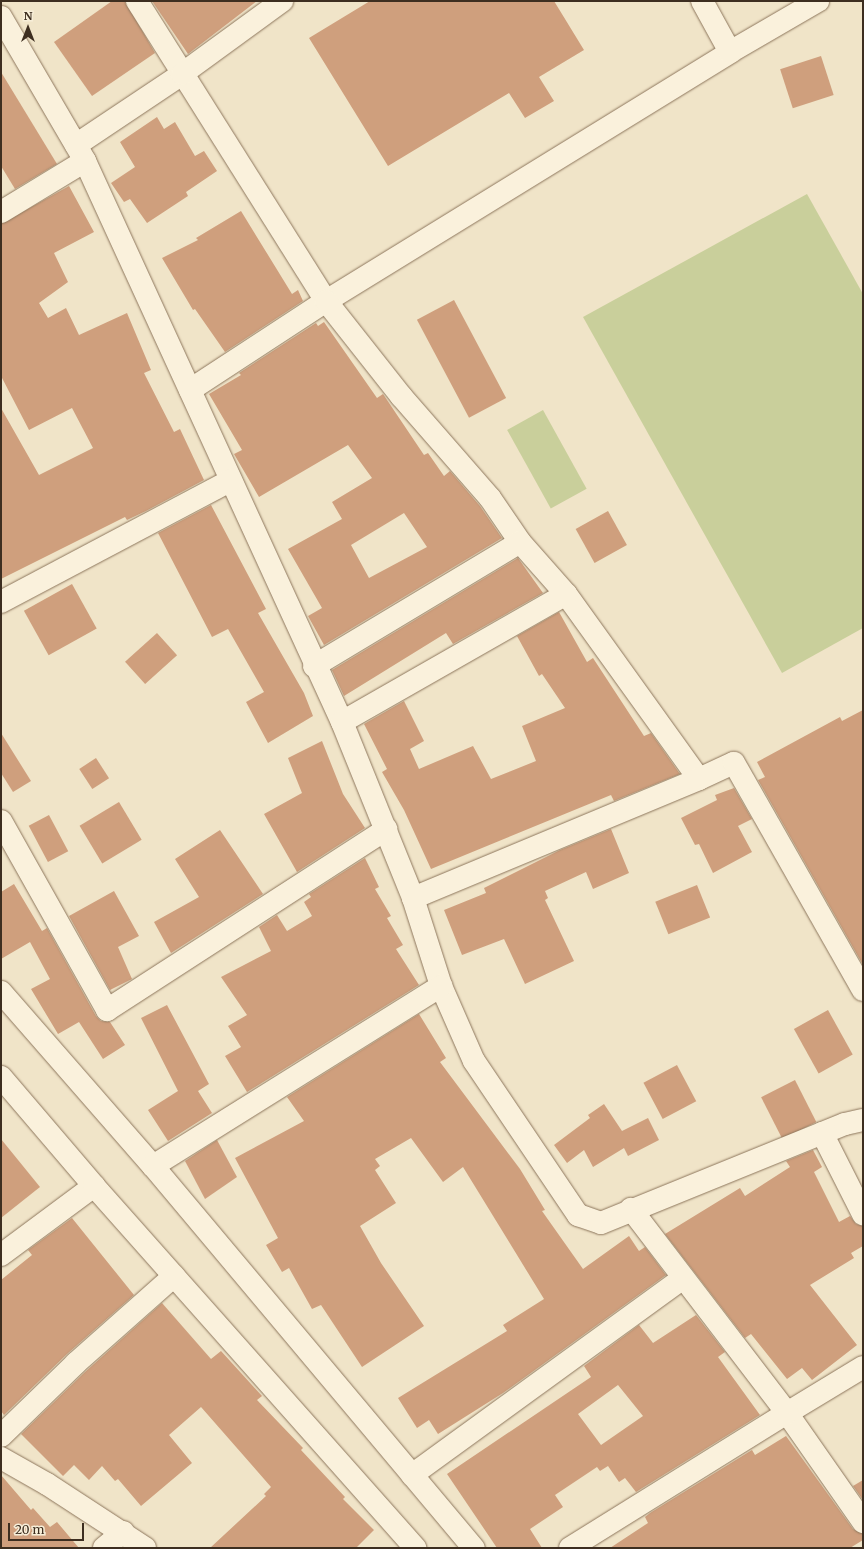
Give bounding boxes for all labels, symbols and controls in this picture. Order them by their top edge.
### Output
north arrow [8,8,48,48]
text: N [24,9,32,23]
scale bar [10,1515,86,1541]
text: 20 m [15,1522,44,1537]

